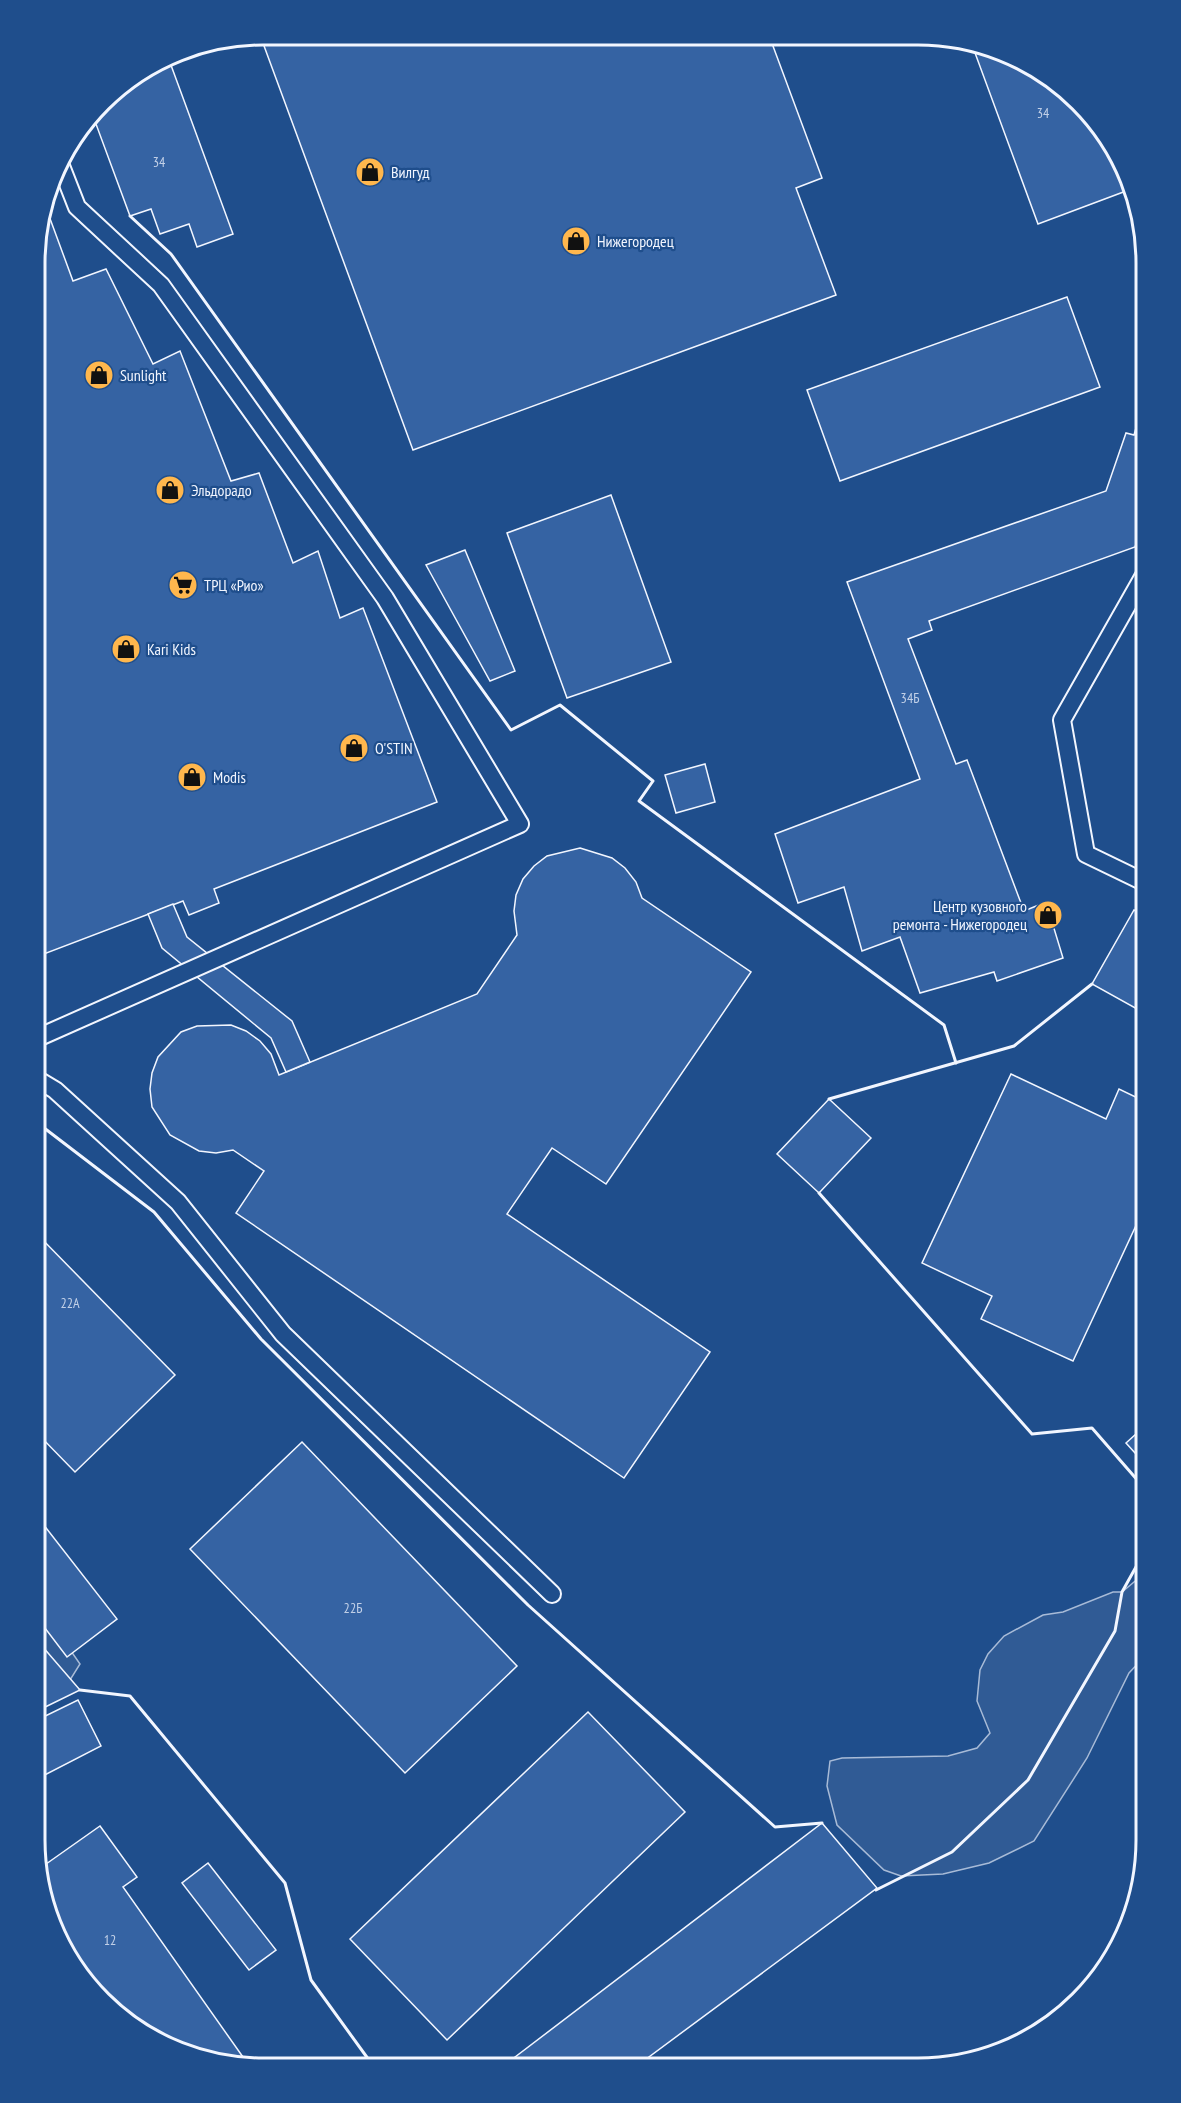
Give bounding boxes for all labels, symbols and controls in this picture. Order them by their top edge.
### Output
house number: 34 [1037,104,1050,122]
house number: 34 [153,153,166,171]
shop icon: Вилгуд [354,156,386,188]
place label: Вилгуд [391,162,430,182]
shop icon: Нижегородец [560,225,592,257]
place label: Нижегородец [597,231,674,251]
shop icon: Sunlight [83,359,115,391]
place label: Sunlight [120,365,167,385]
shop icon: Эльдорадо [154,474,186,506]
place label: Эльдорадо [191,480,252,500]
supermarket icon: ТРЦ «Рио» [167,569,199,601]
place label: ТРЦ «Рио» [204,575,264,595]
shop icon: Kari Kids [110,633,142,665]
place label: Kari Kids [147,639,196,659]
house number: 34Б [901,689,919,707]
shop icon: O'STIN [338,732,370,764]
place label: O'STIN [375,738,413,758]
shop icon: Modis [176,761,208,793]
place label: Modis [213,767,246,787]
place label: Центр кузовного ремонта - Нижегородец [893,896,1027,934]
shop icon: Центр кузовного ремонта - Нижегородец [1032,899,1064,931]
house number: 22А [60,1294,80,1312]
house number: 22Б [344,1599,362,1617]
house number: 12 [104,1931,116,1949]

